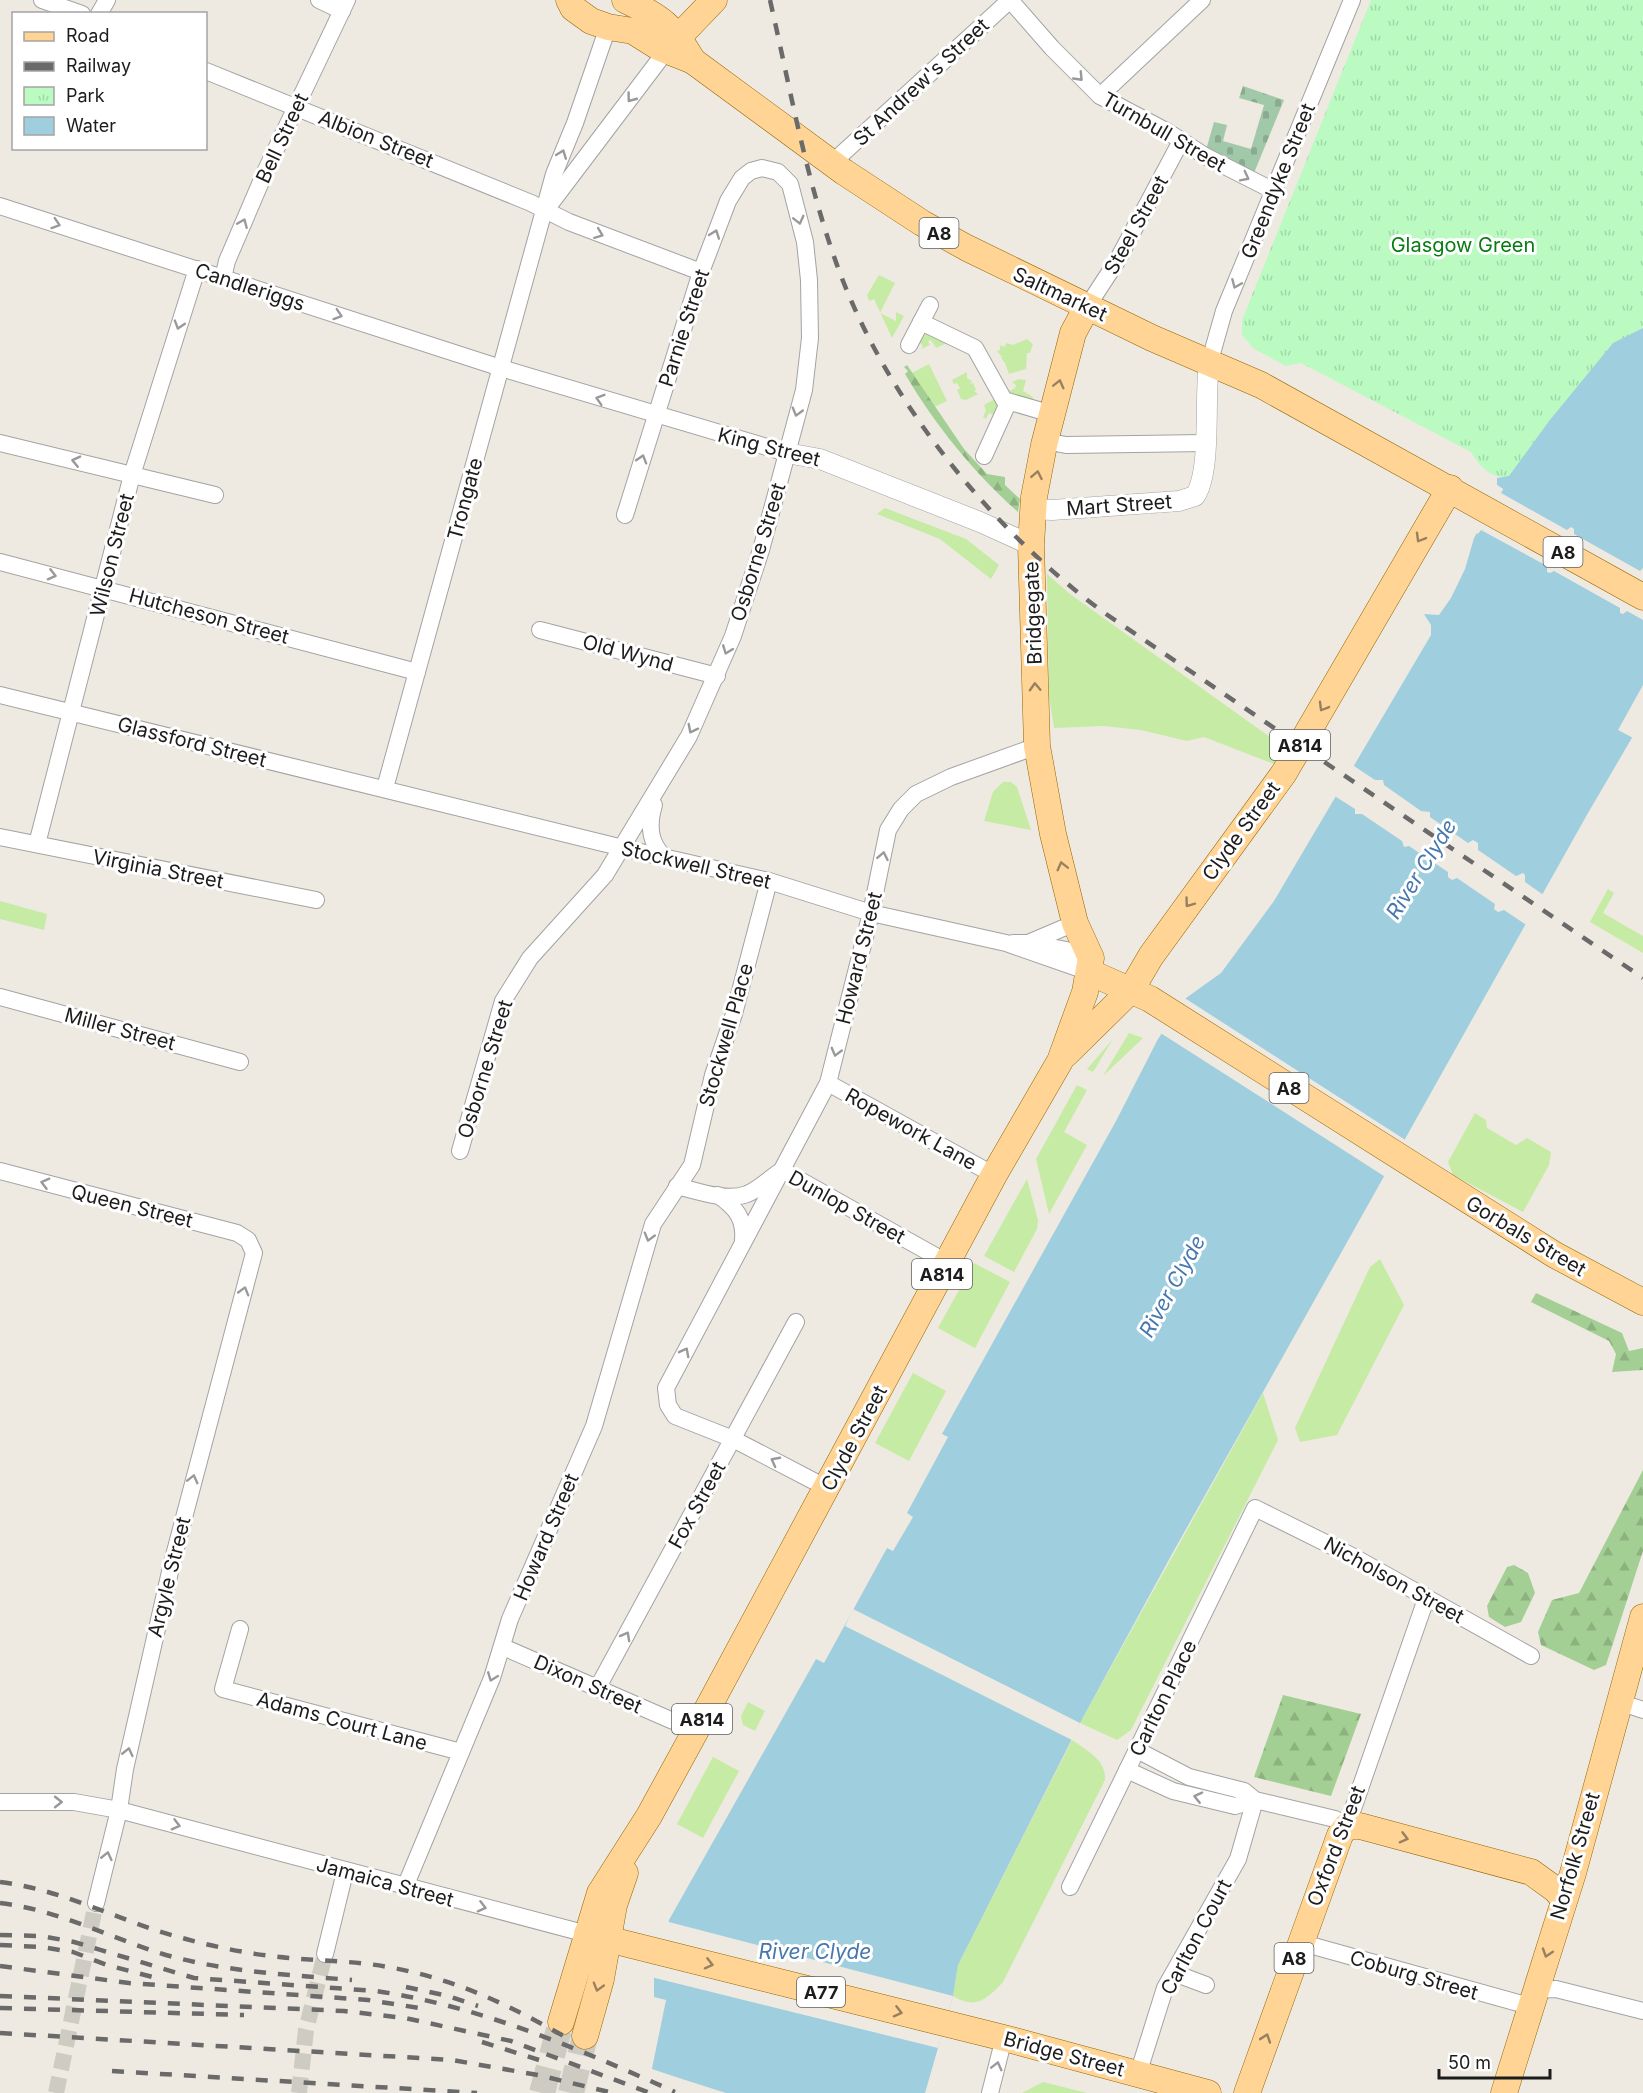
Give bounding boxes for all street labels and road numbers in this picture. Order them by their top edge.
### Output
street label: St Andrew's Street [848,13,994,151]
street label: Turnbull Street [1098,87,1230,177]
street label: Bell Street [251,89,313,187]
street label: Greendyke Street [1236,100,1320,262]
street label: Albion Street [315,105,437,173]
street label: Steel Street [1099,171,1173,279]
road number: A8 [920,218,958,248]
street label: Candleriggs [192,258,308,316]
street label: Saltmarket [1009,262,1111,326]
street label: Parnie Street [654,266,714,390]
street label: King Street [715,423,823,471]
street label: Trongate [443,455,487,543]
street label: Osborne Street [726,479,791,624]
street label: Mart Street [1065,489,1173,521]
street label: Wilson Street [85,491,139,619]
road number: A8 [1544,537,1582,567]
street label: Bridgegate [1019,561,1047,665]
street label: Hutcheson Street [127,583,292,649]
street label: Old Wynd [580,629,676,677]
street label: Glassford Street [115,712,269,772]
road number: A814 [1270,730,1330,760]
street label: Clyde Street [1197,777,1285,885]
street label: Stockwell Street [619,836,774,894]
street label: Virginia Street [90,845,226,894]
street label: Howard Street [831,889,887,1027]
street label: Stockwell Place [694,960,758,1110]
street label: Osborne Street [453,996,518,1141]
street label: Miller Street [62,1003,179,1055]
road number: A8 [1270,1073,1308,1103]
street label: Ropework Lane [841,1083,981,1175]
street label: Dunlop Street [785,1165,910,1249]
street label: Queen Street [69,1179,196,1233]
street label: Gorbals Street [1462,1191,1591,1282]
road number: A814 [912,1259,972,1289]
street label: Clyde Street [816,1381,892,1495]
street label: Fox Street [663,1457,731,1553]
street label: Howard Street [508,1469,584,1604]
street label: Argyle Street [142,1514,196,1640]
street label: Nicholson Street [1320,1532,1469,1629]
street label: Carlton Place [1124,1636,1202,1760]
street label: Dixon Street [530,1650,646,1719]
street label: Adams Court Lane [254,1687,430,1755]
road number: A814 [672,1704,732,1734]
street label: Oxford Street [1302,1782,1370,1910]
street label: Norfolk Street [1545,1789,1605,1923]
street label: Jamaica Street [314,1852,457,1912]
street label: Carlton Court [1155,1875,1237,1999]
road number: A8 [1274,1943,1314,1973]
street label: Coburg Street [1347,1945,1481,2005]
road number: A77 [797,1977,845,2007]
street label: Bridge Street [1001,2026,1127,2082]

